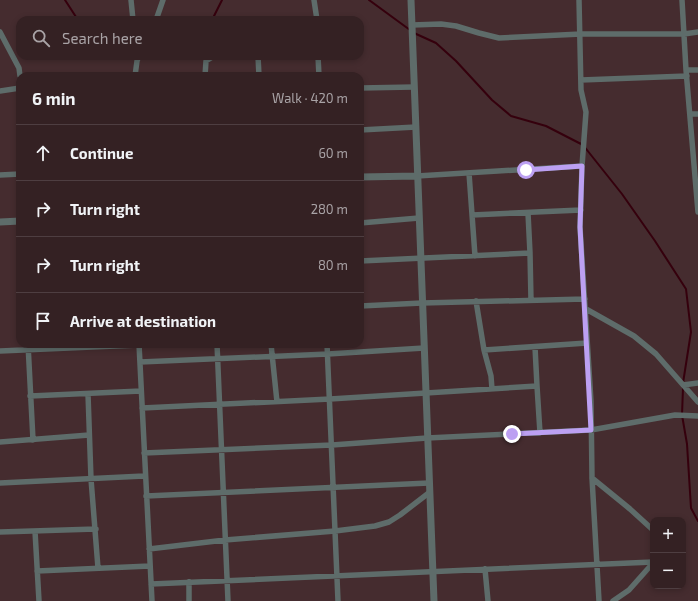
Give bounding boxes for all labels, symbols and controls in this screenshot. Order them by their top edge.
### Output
search box [16,16,364,60]
icon: search [30,27,52,49]
text: Search here [62,29,143,47]
text: 6 min [32,88,76,108]
text: Walk · 420 m [272,90,348,106]
icon: ahead [32,142,54,164]
text: Continue [70,144,133,162]
text: 60 m [318,145,348,161]
route start [517,161,535,179]
icon: right [32,198,54,220]
text: Turn right [70,200,140,218]
text: 280 m [311,201,348,217]
icon: right [32,254,54,276]
text: Turn right [70,256,140,274]
text: 80 m [318,257,348,273]
icon: arrive [32,310,54,332]
text: Arrive at destination [70,312,216,330]
route end [503,425,521,443]
map controls [650,517,686,589]
button: + [650,517,686,553]
button: − [650,553,686,589]

